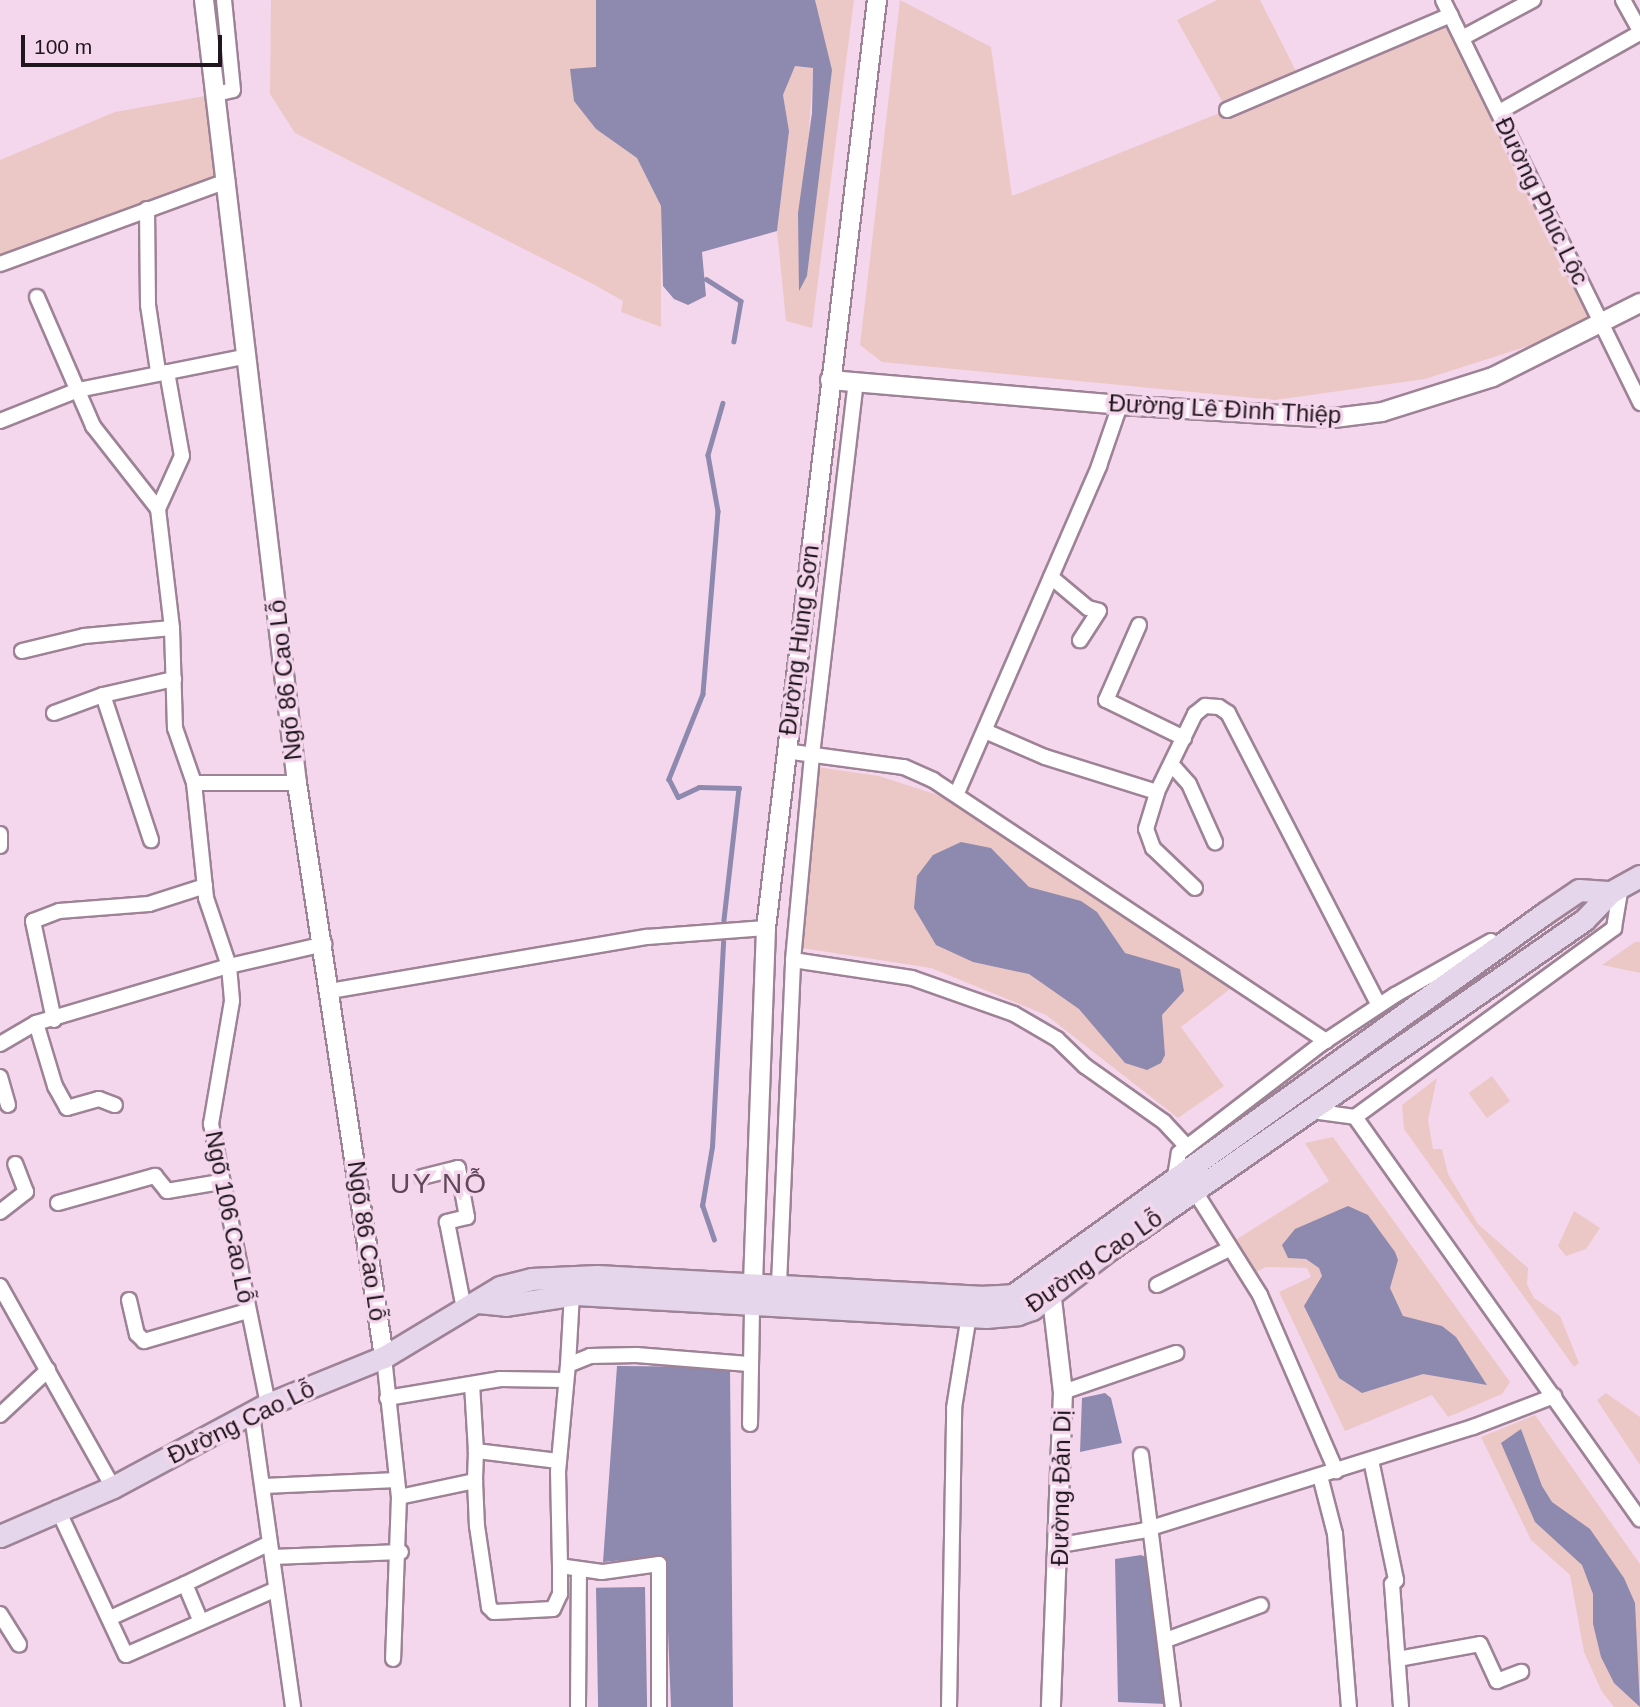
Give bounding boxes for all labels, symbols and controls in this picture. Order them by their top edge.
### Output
scale bar [24,21,226,65]
text: 100 m [34,35,92,58]
street label: Đường Phúc Lộc [1489,113,1595,289]
street label: Đường Lê Đình Thiệp [1108,389,1342,429]
street label: Đường Hùng Sơn [773,543,825,737]
street label: Ngõ 86 Cao Lỗ [262,598,308,762]
street label: Ngõ 106 Cao Lỗ [199,1128,261,1306]
street label: Ngõ 86 Cao Lỗ [342,1159,392,1323]
district label: UY NỖ [390,1167,488,1201]
street label: Đường Cao Lỗ [1020,1203,1168,1319]
street label: Đường Cao Lỗ [163,1374,319,1470]
street label: Đường Đản Dị [1045,1410,1077,1566]

